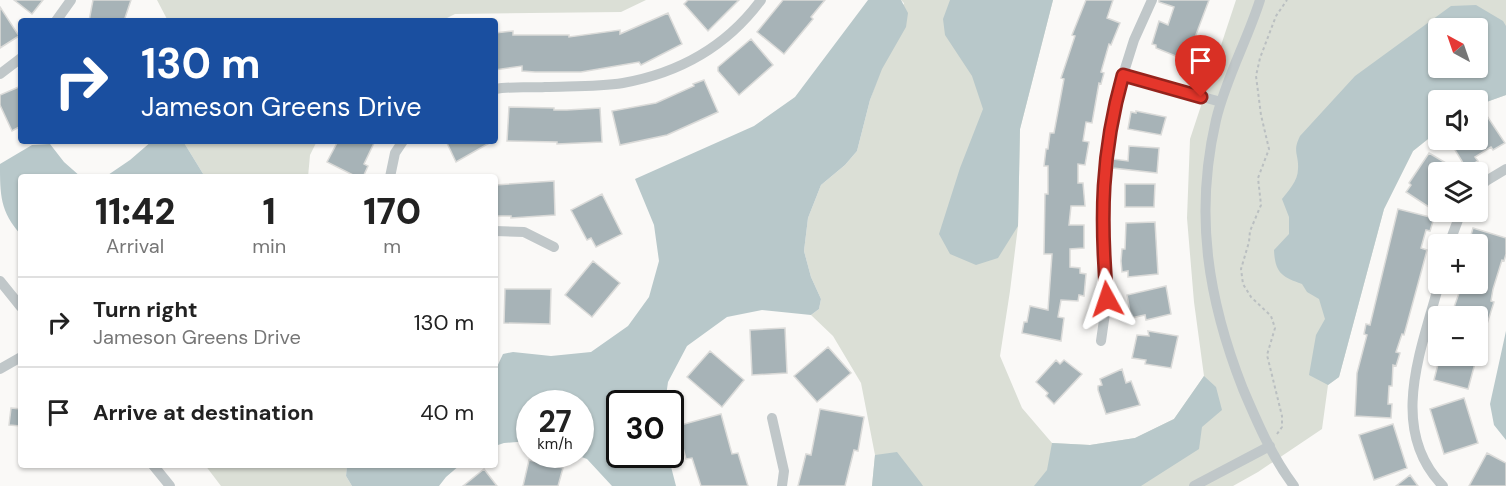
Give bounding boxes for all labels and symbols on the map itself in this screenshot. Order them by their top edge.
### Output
north arrow [1428,18,1488,78]
pin [1175,35,1226,97]
position arrow [1075,267,1139,331]
speed limit sign: 30 [606,390,684,468]

